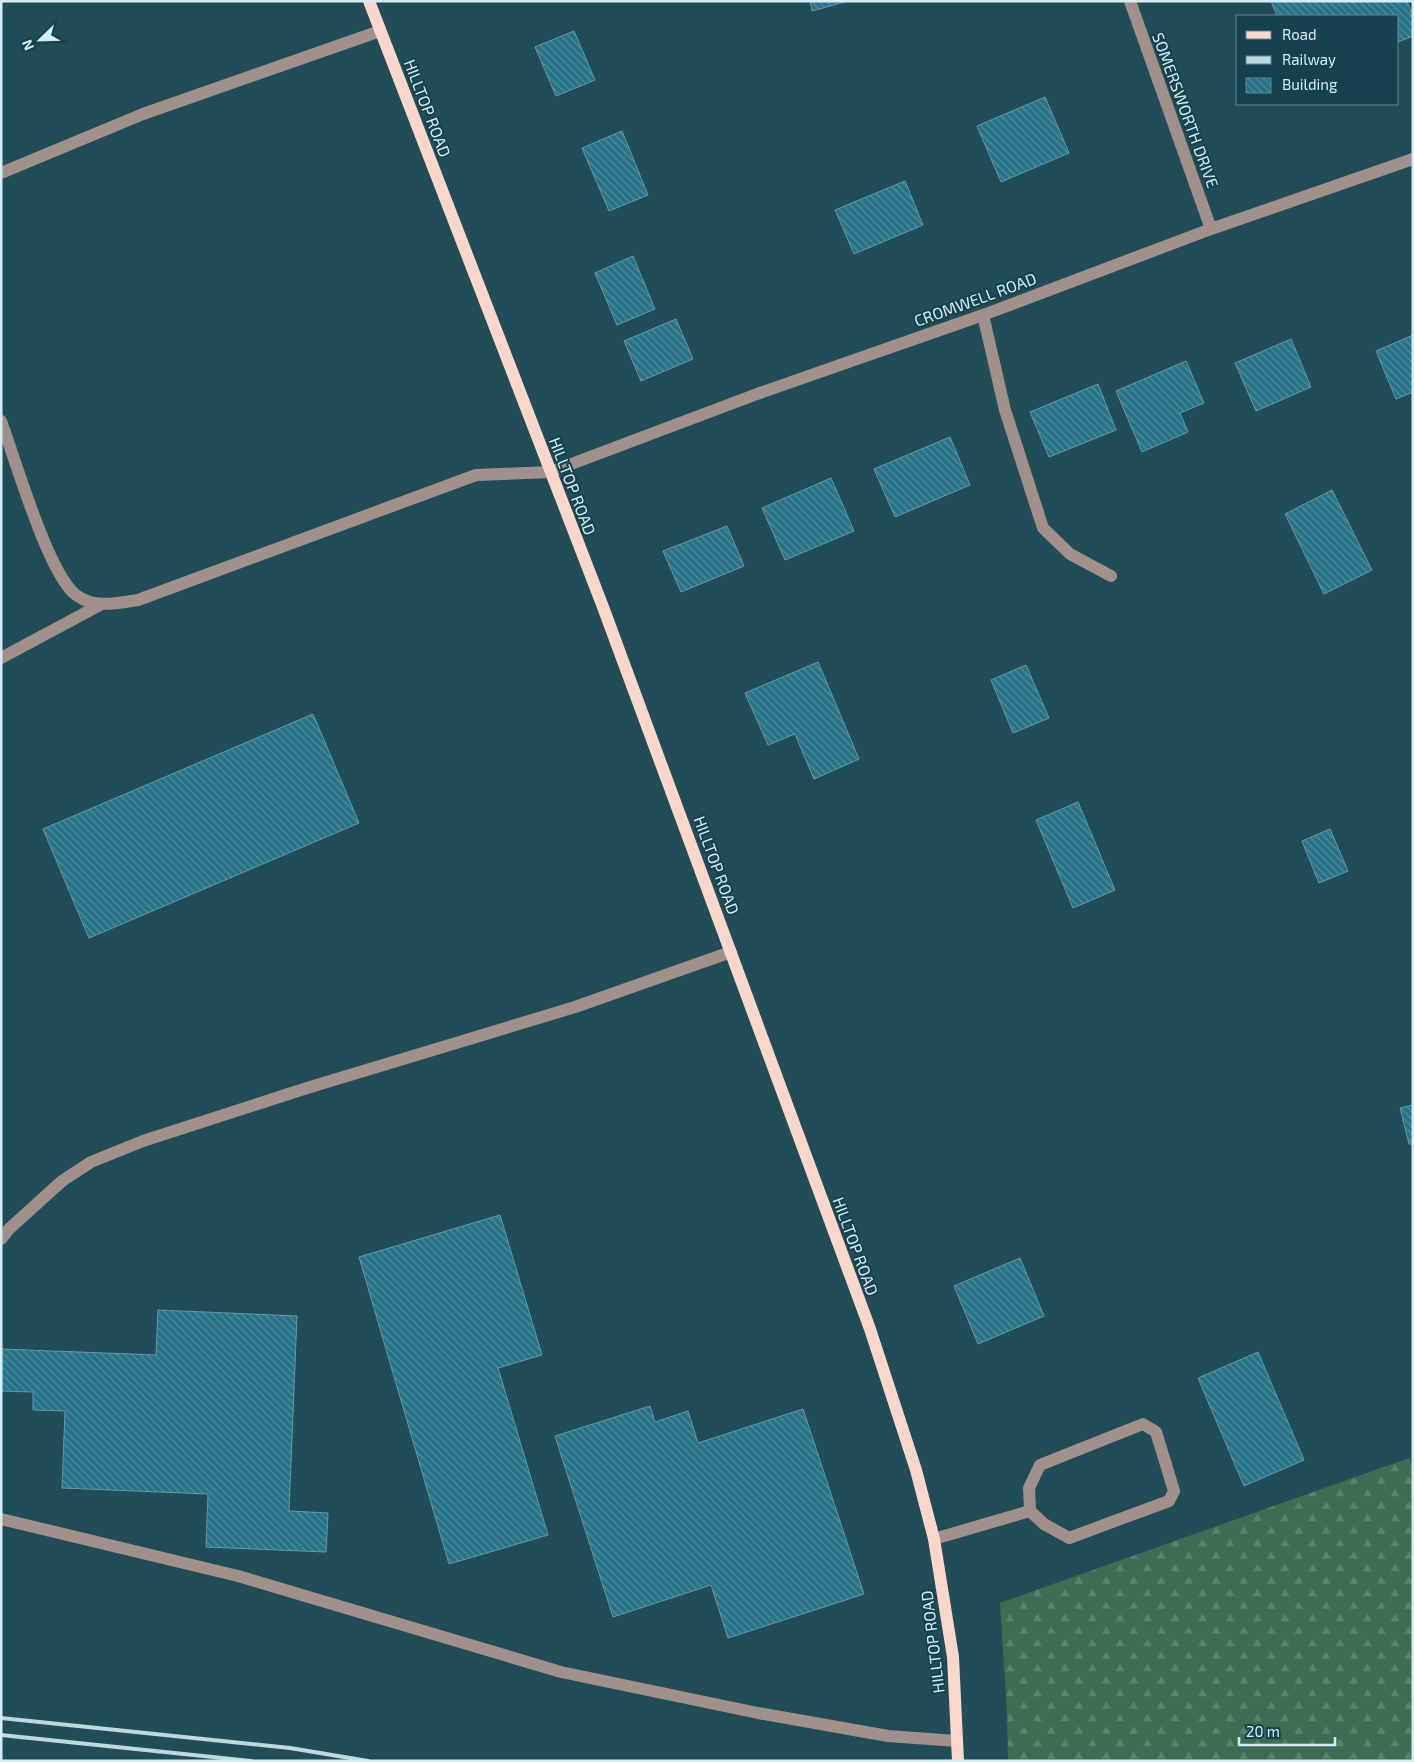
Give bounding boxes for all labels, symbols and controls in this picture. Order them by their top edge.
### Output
north arrow [15,15,65,65]
legend [1236,15,1399,105]
text: Road [1282,25,1317,43]
street label: SOMERSWORTH DRIVE [1149,30,1223,190]
text: N [18,37,37,53]
text: Railway [1282,50,1336,68]
street label: HILLTOP ROAD [401,56,455,160]
text: Building [1282,75,1338,93]
street label: CROMWELL ROAD [911,268,1039,330]
street label: HILLTOP ROAD [546,434,600,538]
street label: HILLTOP ROAD [690,813,744,917]
street label: HILLTOP ROAD [829,1194,883,1298]
street label: HILLTOP ROAD [916,1590,948,1694]
scale bar [1239,1714,1335,1746]
text: 20 m [1246,1722,1280,1740]

